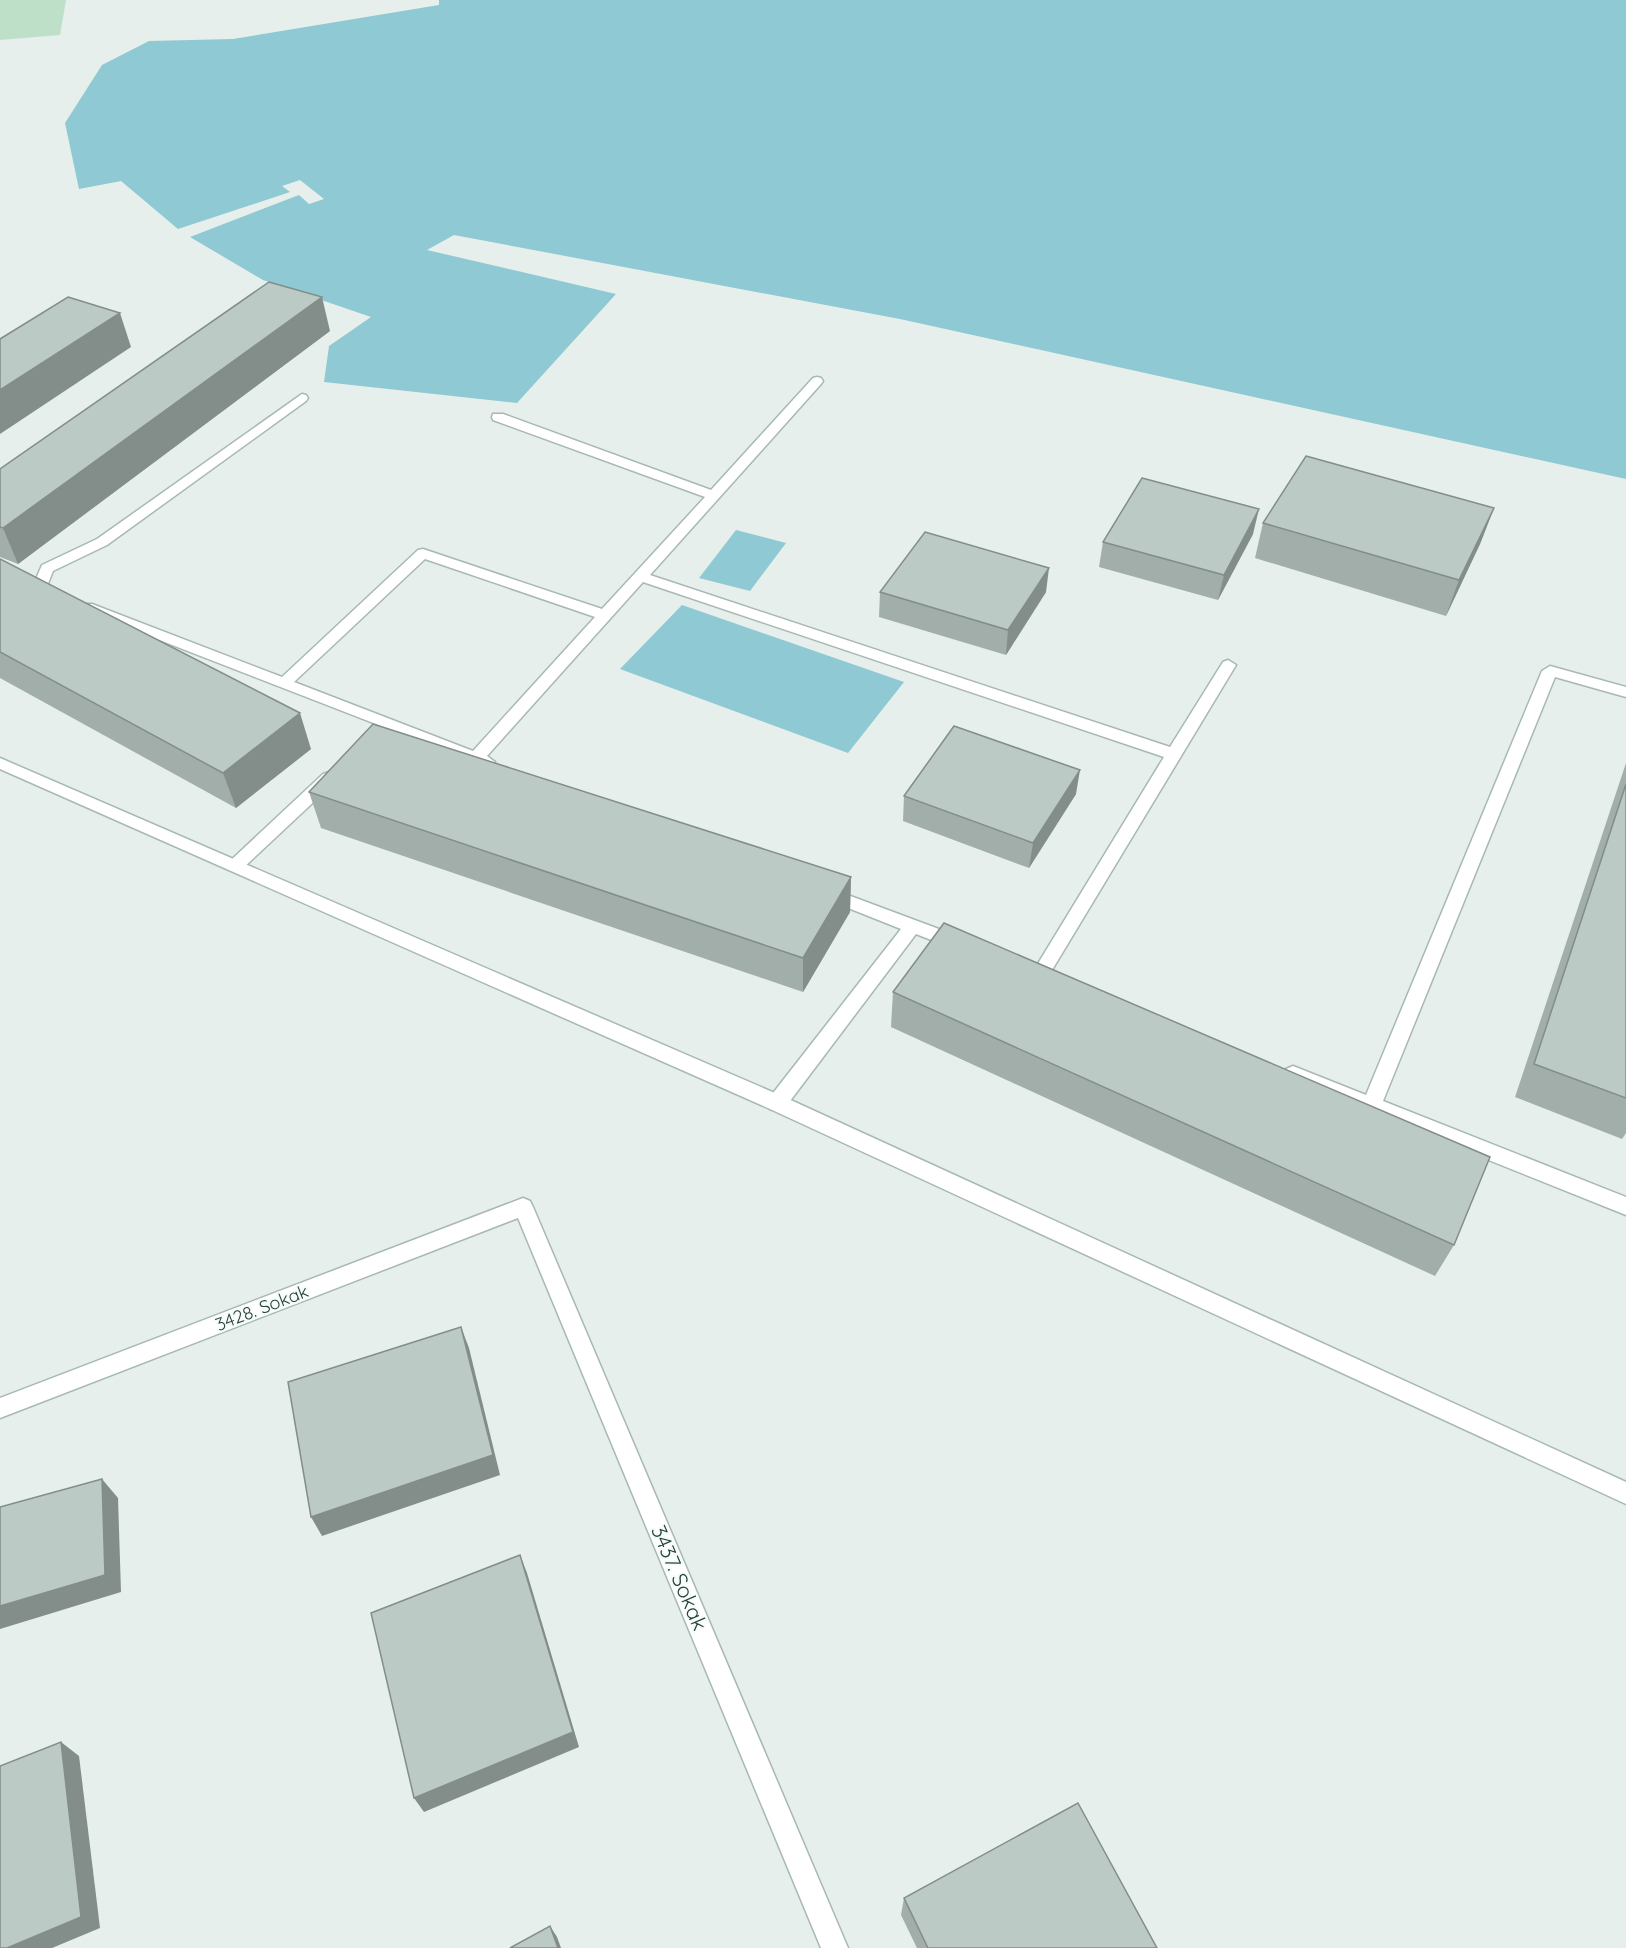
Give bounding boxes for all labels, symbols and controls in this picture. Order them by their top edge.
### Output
street label: 3428. Sokak [212,1279,312,1336]
street label: 3437. Sokak [646,1521,714,1634]

